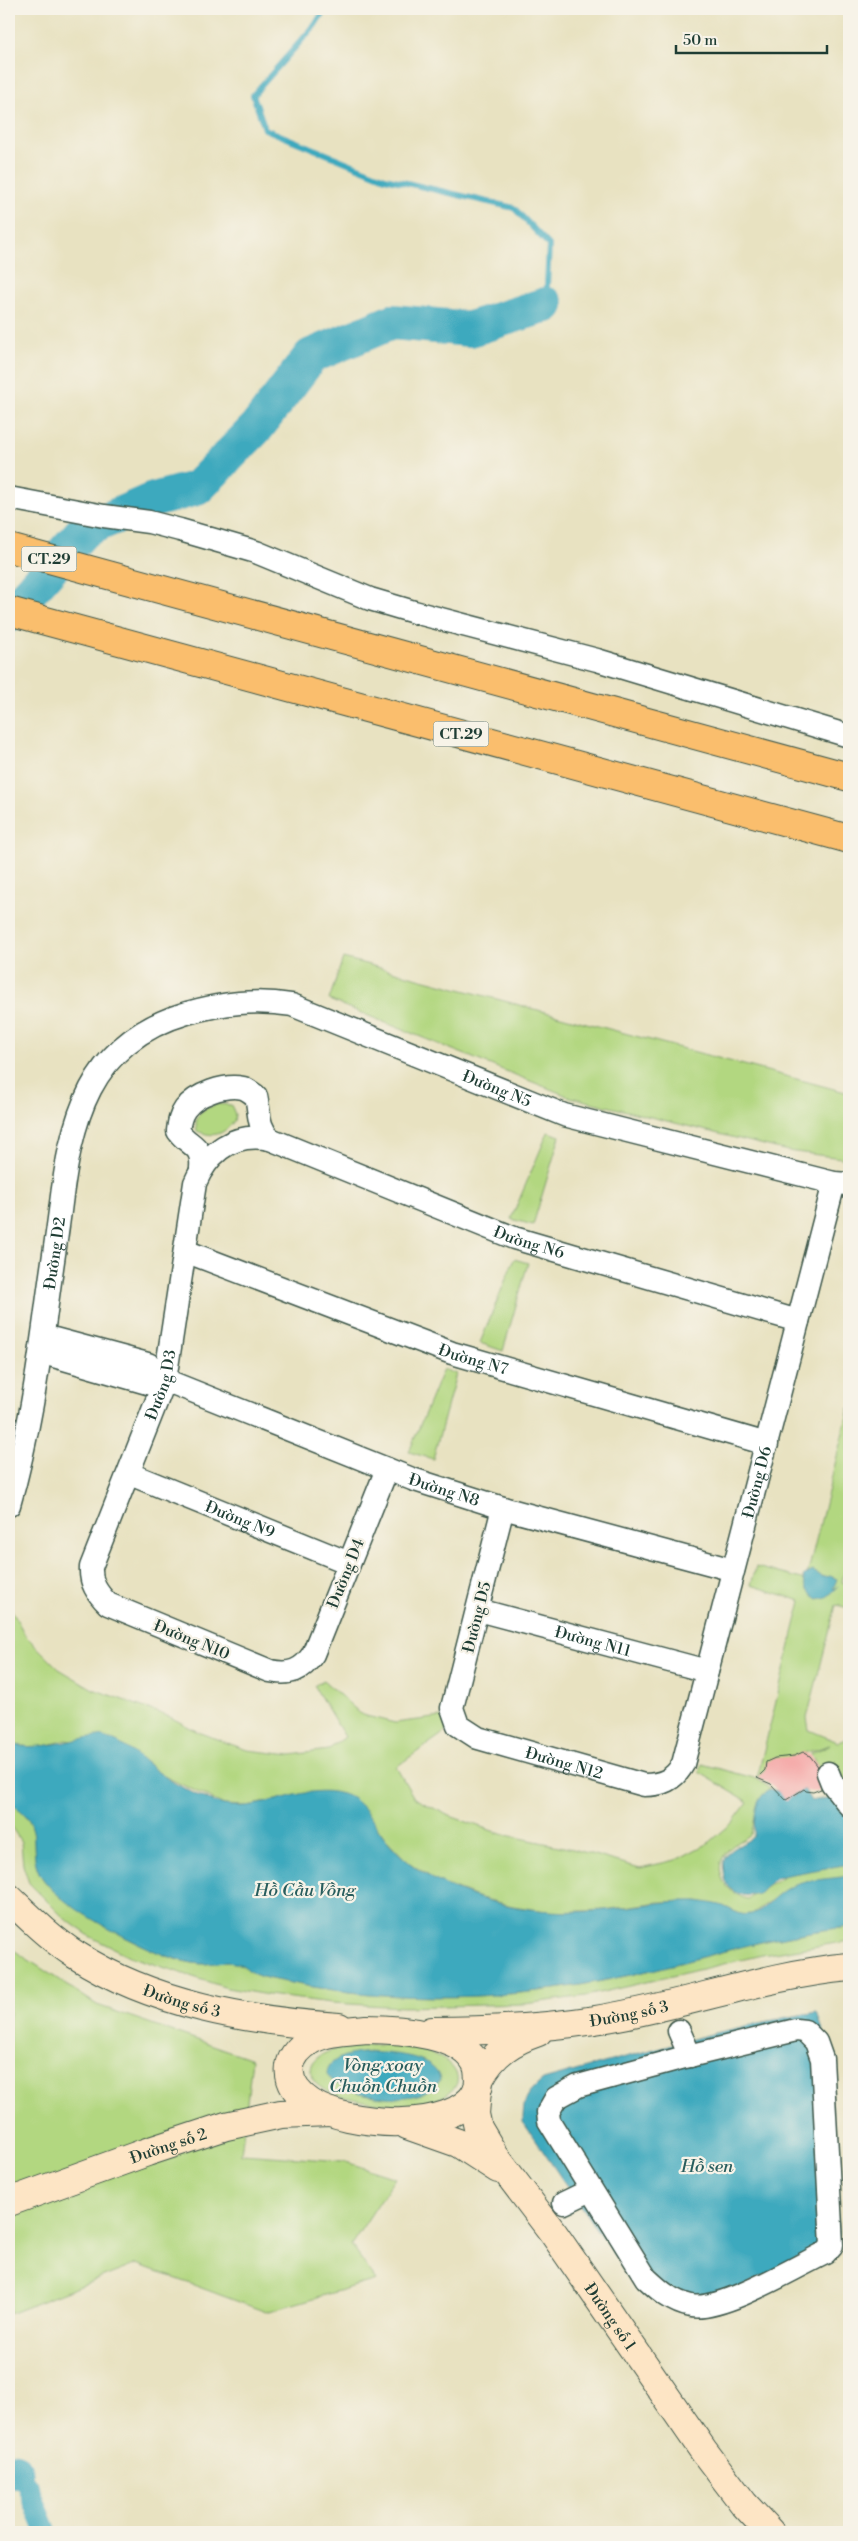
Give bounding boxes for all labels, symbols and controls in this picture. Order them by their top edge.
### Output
scale bar [676,22,827,54]
text: 50 m [683,31,717,50]
road number: CT.29 [22,546,76,572]
road number: CT.29 [434,722,488,746]
street label: Đường N5 [459,1066,534,1112]
street label: Đường D2 [40,1216,70,1291]
street label: Đường N6 [490,1222,567,1263]
street label: Đường N7 [435,1340,510,1380]
street label: Đường D3 [141,1348,181,1423]
street label: Đường D6 [738,1444,776,1521]
street label: Đường N8 [406,1470,482,1511]
street label: Đường N9 [202,1497,278,1543]
street label: Đường D4 [323,1535,369,1611]
street label: Đường D5 [458,1579,496,1655]
street label: Đường N10 [151,1616,233,1664]
street label: Đường N11 [553,1622,633,1661]
street label: Đường N12 [523,1743,605,1784]
water label: Hồ Cầu Vồng [253,1879,356,1902]
street label: Đường số 3 [140,1981,223,2022]
street label: Đường số 3 [588,1996,671,2032]
water label: Vòng xoay Chuồn Chuồn [329,2054,438,2098]
street label: Đường số 2 [127,2124,210,2168]
water label: Hồ sen [680,2155,734,2178]
street label: Đường số 1 [580,2279,640,2355]

